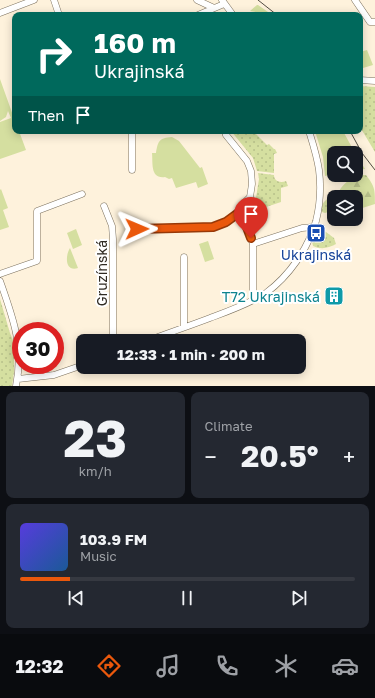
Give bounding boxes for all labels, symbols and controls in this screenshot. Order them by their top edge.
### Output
text: 160 m [94,26,176,59]
icon: right [28,28,80,80]
text: Ukrajinská [94,60,185,82]
icon: arrive [72,104,94,126]
text: Then [28,106,64,124]
map controls [327,146,363,226]
button: search [327,146,363,182]
button: layers [327,190,363,226]
pin [234,197,268,238]
icon: arrive [240,203,262,225]
position arrow [116,208,158,250]
bus stop icon: Ukrajinská [305,222,327,244]
street label: Gruzínská [93,240,110,306]
place label: Ukrajinská [281,246,351,263]
building icon: T72 Ukrajinská [323,285,345,307]
place label: T72 Ukrajinská [222,288,320,305]
speed limit sign: 30 [12,322,64,374]
text: 12:33 · 1 min · 200 m [117,345,265,363]
text: 23 [64,406,127,468]
text: Climate [205,418,252,434]
text: 20.5° [241,438,318,474]
text: − [205,443,217,470]
text: + [343,443,355,470]
text: km/h [79,463,112,479]
text: 103.9 FM [80,530,147,548]
text: Music [80,548,117,564]
icon: previous [65,587,87,609]
icon: pause [176,587,198,609]
icon: next [288,587,310,609]
icon: directions [95,652,123,680]
icon: music [154,652,182,680]
icon: phone [213,652,241,680]
icon: climate [272,652,300,680]
icon: car [331,652,359,680]
text: 12:32 [16,655,64,677]

